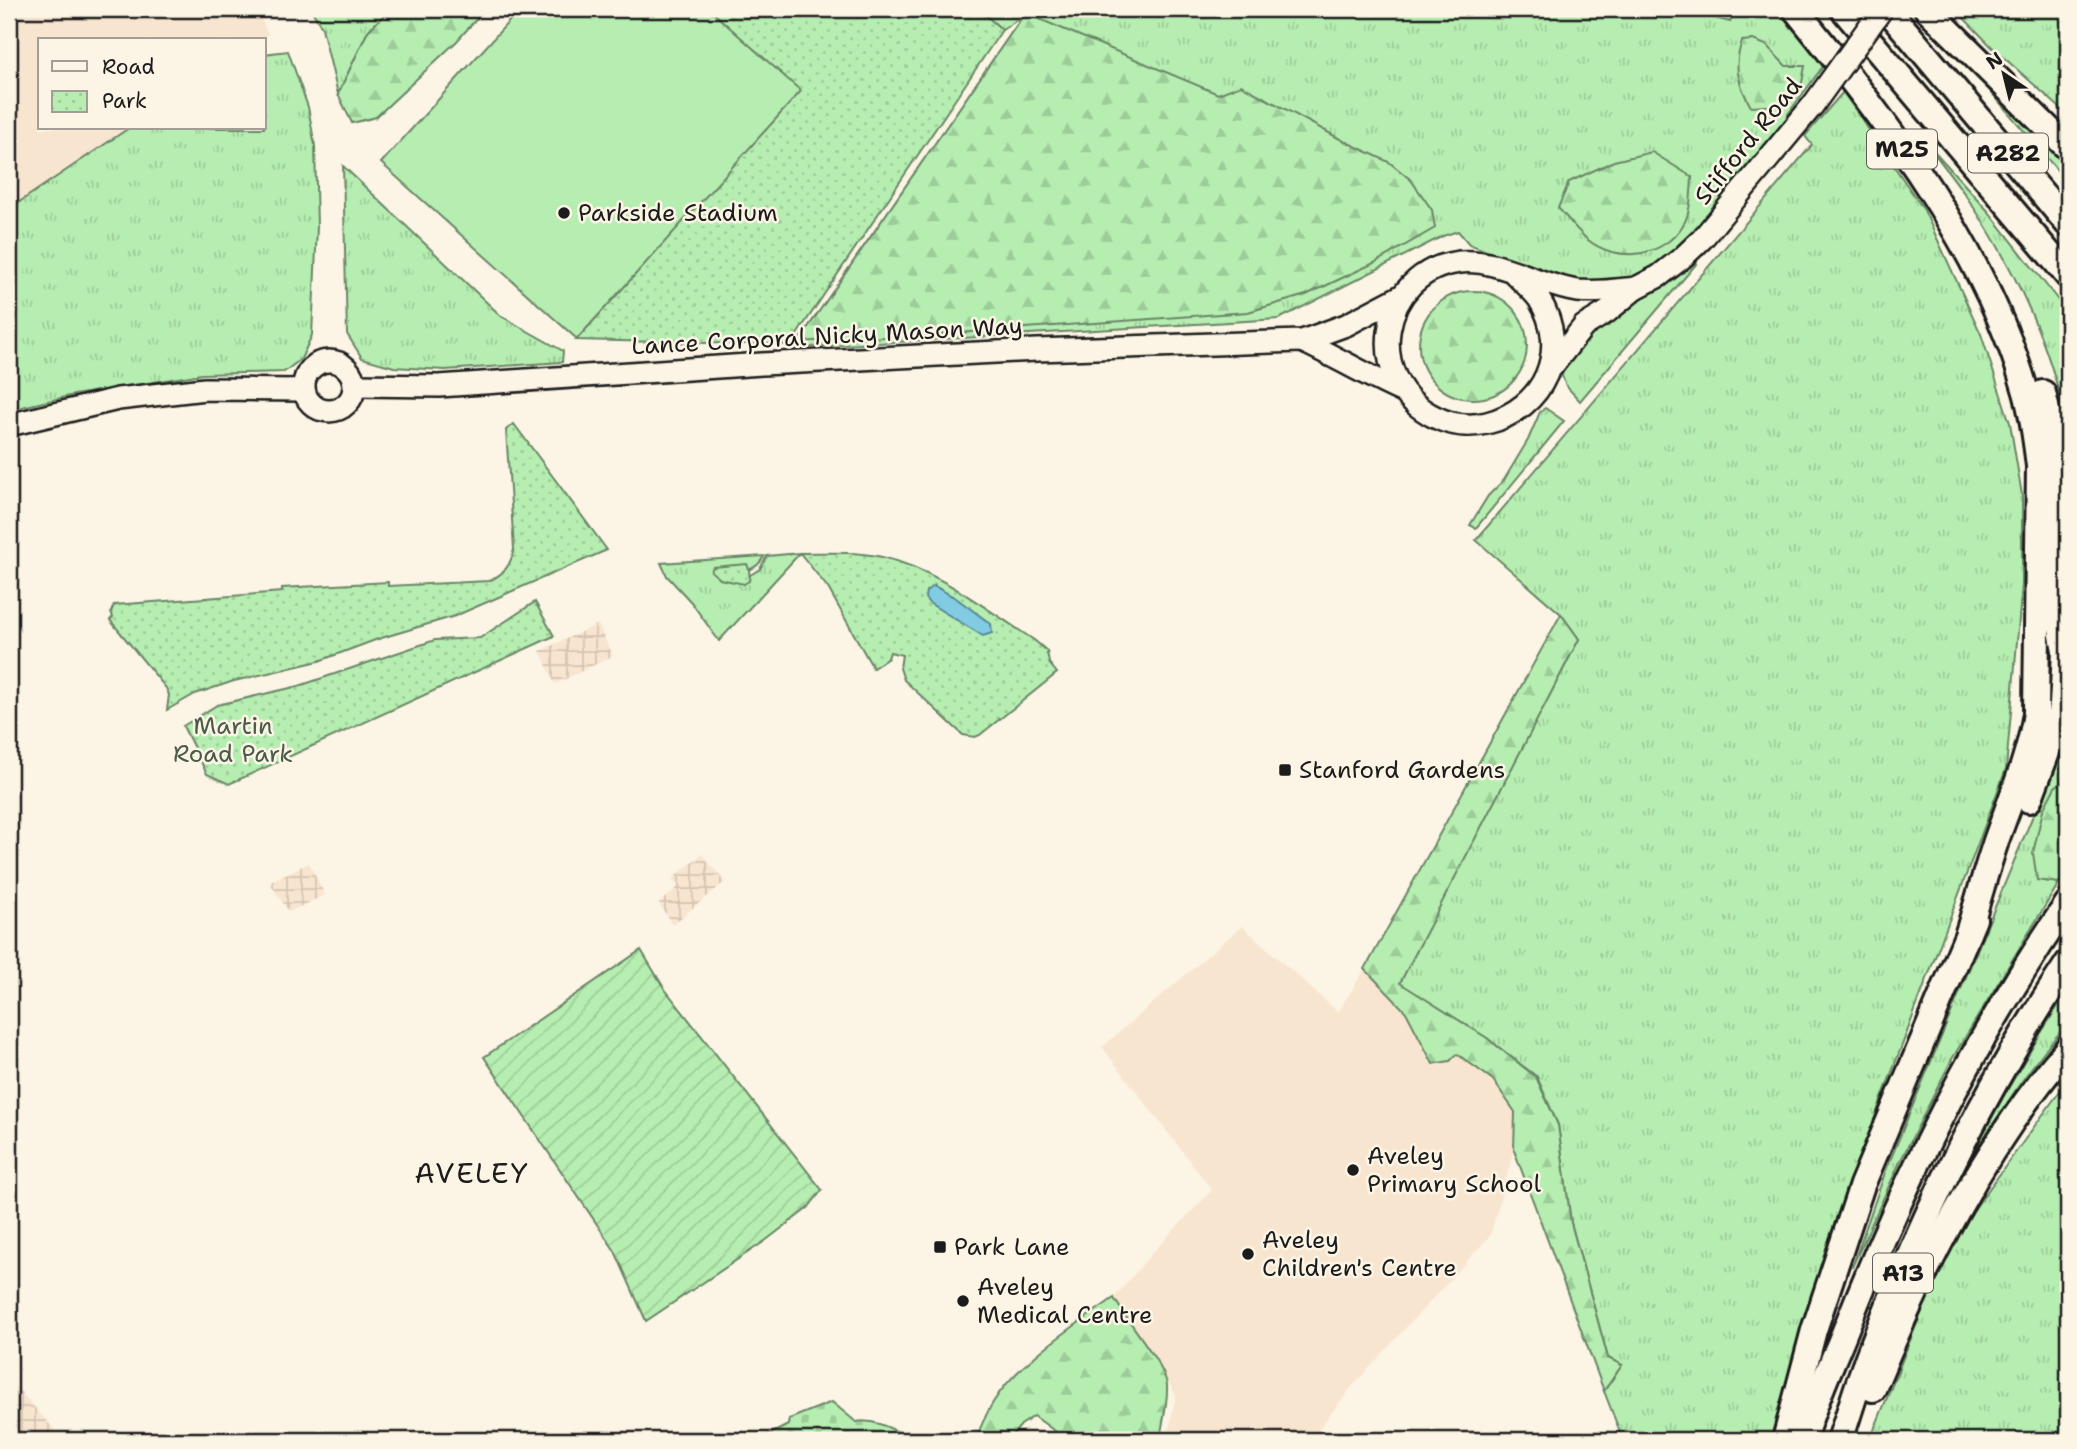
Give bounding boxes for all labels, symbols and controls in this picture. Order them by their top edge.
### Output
legend [38,38,266,130]
north arrow [1968,38,2038,108]
text: N [1981,46,2008,75]
text: Road [102,53,155,81]
street label: Stifford Road [1687,71,1809,211]
text: Park [102,87,147,115]
road number: M25 [1867,130,1937,168]
road number: A282 [1968,134,2048,172]
place label: Parkside Stadium [578,197,778,229]
marker: Parkside Stadium [556,205,572,221]
street label: Lance Corporal Nicky Mason Way [631,310,1023,362]
park label: Martin Road Park [173,710,293,770]
place label: Stanford Gardens [1299,754,1505,786]
marker: Stanford Gardens [1277,762,1293,778]
place label: Aveley Primary School [1367,1140,1542,1200]
district label: AVELEY [414,1154,530,1192]
marker: Aveley Primary School [1345,1162,1361,1178]
place label: Aveley Children's Centre [1262,1224,1457,1284]
place label: Park Lane [954,1231,1070,1263]
marker: Park Lane [932,1239,948,1255]
marker: Aveley Children's Centre [1240,1246,1256,1262]
road number: A13 [1873,1254,1933,1292]
place label: Aveley Medical Centre [977,1271,1153,1331]
marker: Aveley Medical Centre [955,1293,971,1309]

